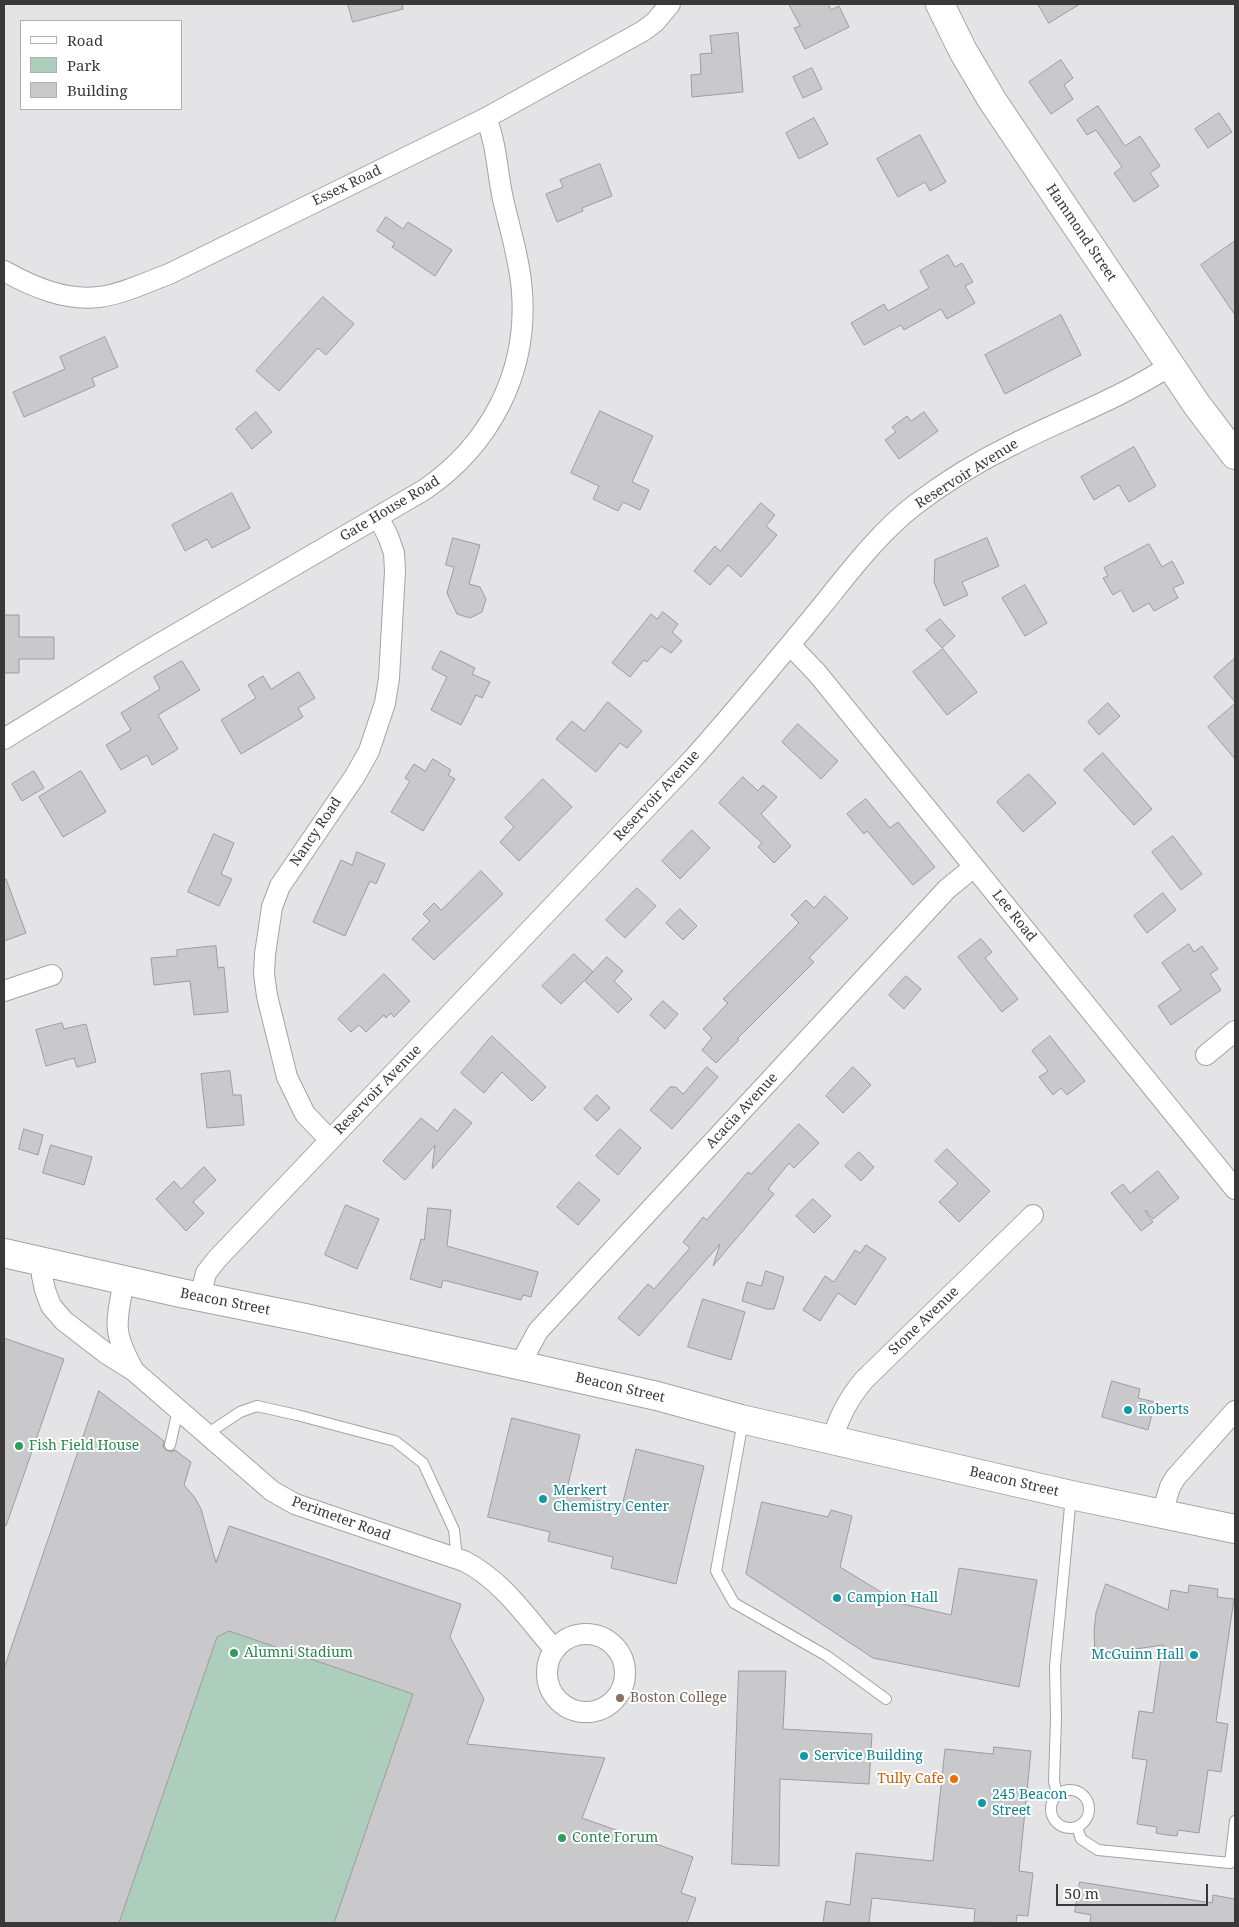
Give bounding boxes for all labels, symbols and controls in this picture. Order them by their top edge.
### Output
legend [20,20,182,110]
text: Road [67,30,103,50]
text: Park [67,55,100,75]
text: Building [67,80,128,100]
street label: Essex Road [310,162,384,210]
street label: Hammond Street [1042,181,1120,285]
street label: Reservoir Avenue [913,436,1021,512]
street label: Gate House Road [337,473,443,545]
street label: Reservoir Avenue [611,747,703,845]
street label: Nancy Road [287,794,345,870]
street label: Lee Road [988,887,1040,945]
street label: Reservoir Avenue [331,1042,425,1138]
street label: Acacia Avenue [703,1070,781,1152]
street label: Stone Avenue [886,1283,962,1359]
street label: Beacon Street [179,1285,271,1319]
street label: Beacon Street [574,1370,666,1406]
place label: Roberts [1138,1402,1189,1418]
marker: Roberts [1122,1404,1134,1416]
place label: Fish Field House [29,1438,139,1454]
marker: Fish Field House [13,1440,25,1452]
street label: Beacon Street [968,1464,1060,1500]
place label: Merkert Chemistry Center [553,1483,669,1515]
street label: Perimeter Road [289,1493,393,1545]
marker: Merkert Chemistry Center [537,1493,549,1505]
place label: Campion Hall [847,1590,938,1606]
marker: Campion Hall [831,1592,843,1604]
place label: Alumni Stadium [244,1645,353,1661]
marker: Alumni Stadium [228,1647,240,1659]
place label: McGuinn Hall [1091,1647,1184,1663]
marker: McGuinn Hall [1188,1649,1200,1661]
place label: Boston College [630,1690,727,1706]
marker: Boston College [614,1692,626,1704]
place label: Service Building [814,1748,923,1764]
marker: Service Building [798,1750,810,1762]
place label: Tully Cafe [877,1771,944,1787]
marker: Tully Cafe [948,1773,960,1785]
place label: 245 Beacon Street [992,1787,1068,1820]
marker: 245 Beacon Street [976,1797,988,1809]
place label: Conte Forum [572,1830,658,1846]
marker: Conte Forum [556,1832,568,1844]
scale bar [1059,1874,1212,1906]
text: 50 m [1064,1883,1099,1903]

